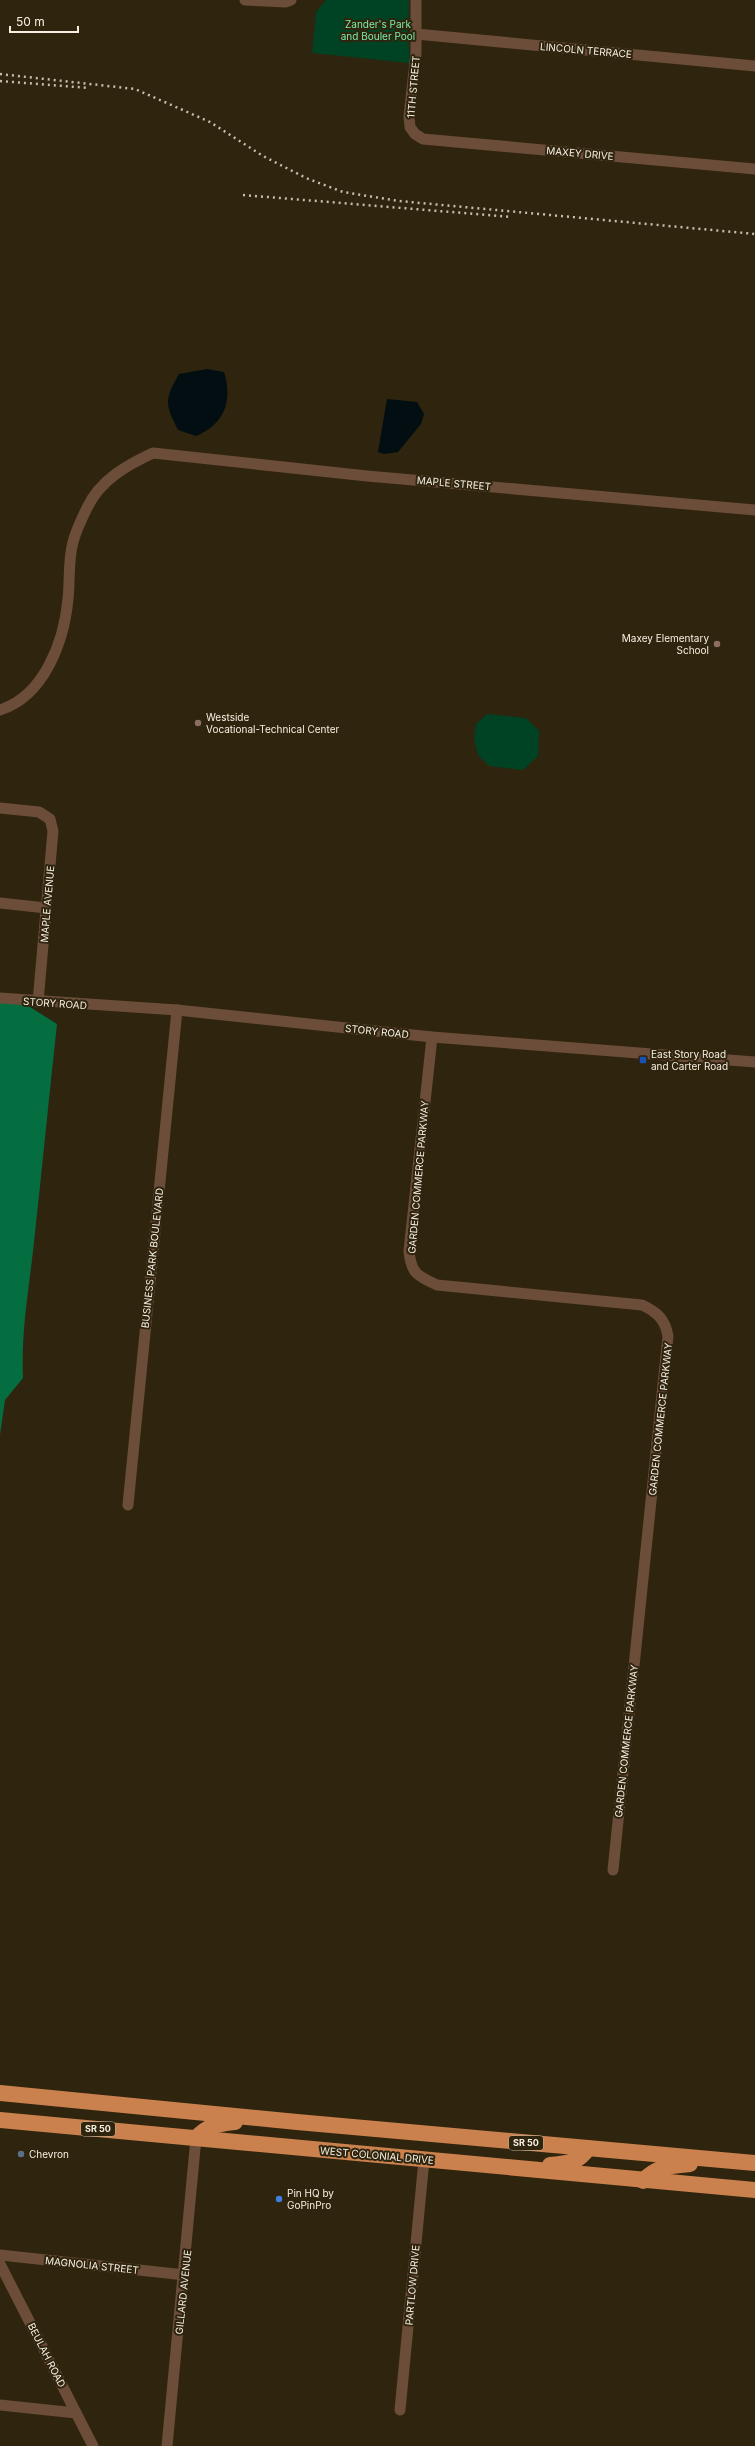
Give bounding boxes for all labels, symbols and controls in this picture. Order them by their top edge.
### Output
scale bar [10,8,78,34]
text: 50 m [16,14,45,29]
park label: Zander's Park and Bouler Pool [341,18,415,42]
street label: LINCOLN TERRACE [540,40,632,60]
street label: 11TH STREET [404,55,422,119]
street label: MAXEY DRIVE [546,144,614,162]
street label: MAPLE STREET [416,474,492,492]
place label: Maxey Elementary School [622,632,709,656]
marker: Maxey Elementary School [712,639,722,649]
place label: Westside Vocational-Technical Center [206,711,339,735]
marker: Westside Vocational-Technical Center [193,718,203,728]
street label: MAPLE AVENUE [38,865,56,943]
street label: STORY ROAD [23,995,87,1011]
street label: STORY ROAD [345,1022,409,1040]
place label: East Story Road and Carter Road [651,1048,728,1072]
marker: East Story Road and Carter Road [638,1055,648,1065]
street label: GARDEN COMMERCE PARKWAY [405,1100,431,1254]
street label: BUSINESS PARK BOULEVARD [139,1187,165,1329]
street label: GARDEN COMMERCE PARKWAY [646,1342,674,1496]
street label: GARDEN COMMERCE PARKWAY [612,1664,640,1818]
road number: SR 50 [81,2122,115,2136]
road number: SR 50 [509,2136,543,2150]
street label: WEST COLONIAL DRIVE [320,2144,434,2166]
place label: Chevron [29,2148,69,2160]
marker: Chevron [16,2149,26,2159]
place label: Pin HQ by GoPinPro [287,2187,334,2211]
marker: Pin HQ by GoPinPro [274,2194,284,2204]
street label: PARTLOW DRIVE [403,2244,421,2326]
street label: GILLARD AVENUE [173,2249,193,2335]
street label: MAGNOLIA STREET [45,2254,139,2276]
street label: BEULAH ROAD [26,2321,68,2389]

